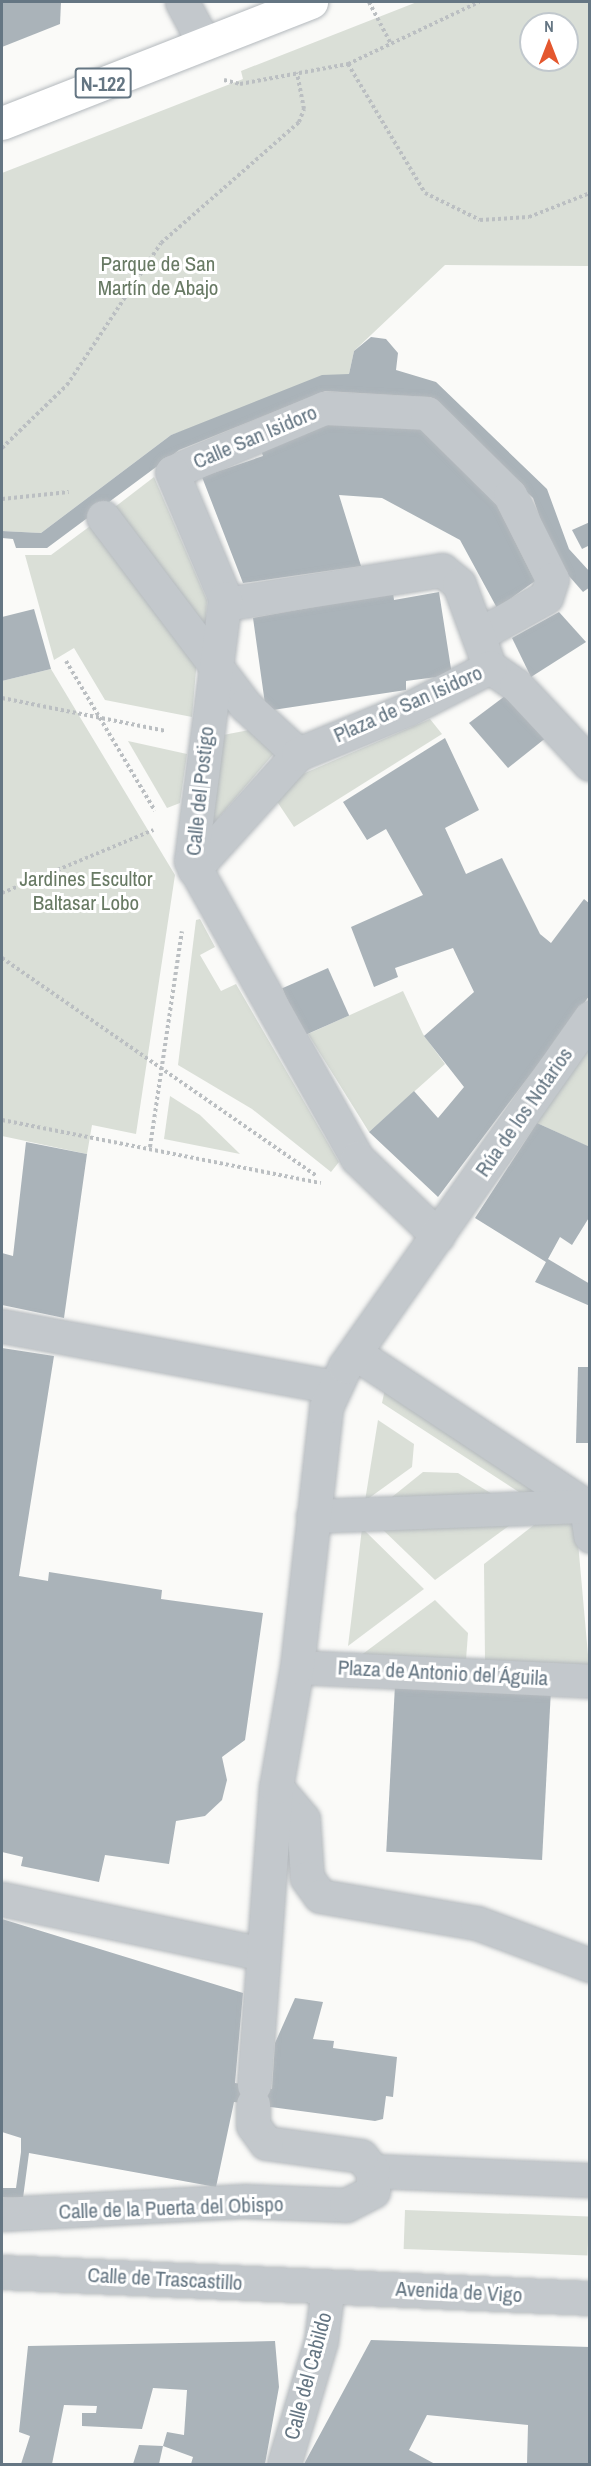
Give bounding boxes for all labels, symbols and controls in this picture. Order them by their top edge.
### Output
north arrow [519,12,579,72]
text: N [544,15,554,37]
road number: N-122 [74,66,132,100]
park label: Parque de San Martín de Abajo [97,251,219,301]
street label: Calle San Isidoro [189,400,321,474]
street label: Plaza de San Isidoro [330,660,486,748]
street label: Calle del Postigo [181,725,219,857]
park label: Jardines Escultor Baltasar Lobo [19,866,153,916]
street label: Rúa de los Notarios [470,1042,578,1182]
street label: Plaza de Antonio del Águila [336,1655,550,1691]
street label: Calle de la Puerta del Obispo [58,2191,284,2225]
street label: Calle de Trascastillo [87,2262,243,2296]
street label: Avenida de Vigo [395,2276,523,2308]
street label: Calle del Cabildo [279,2309,337,2443]

